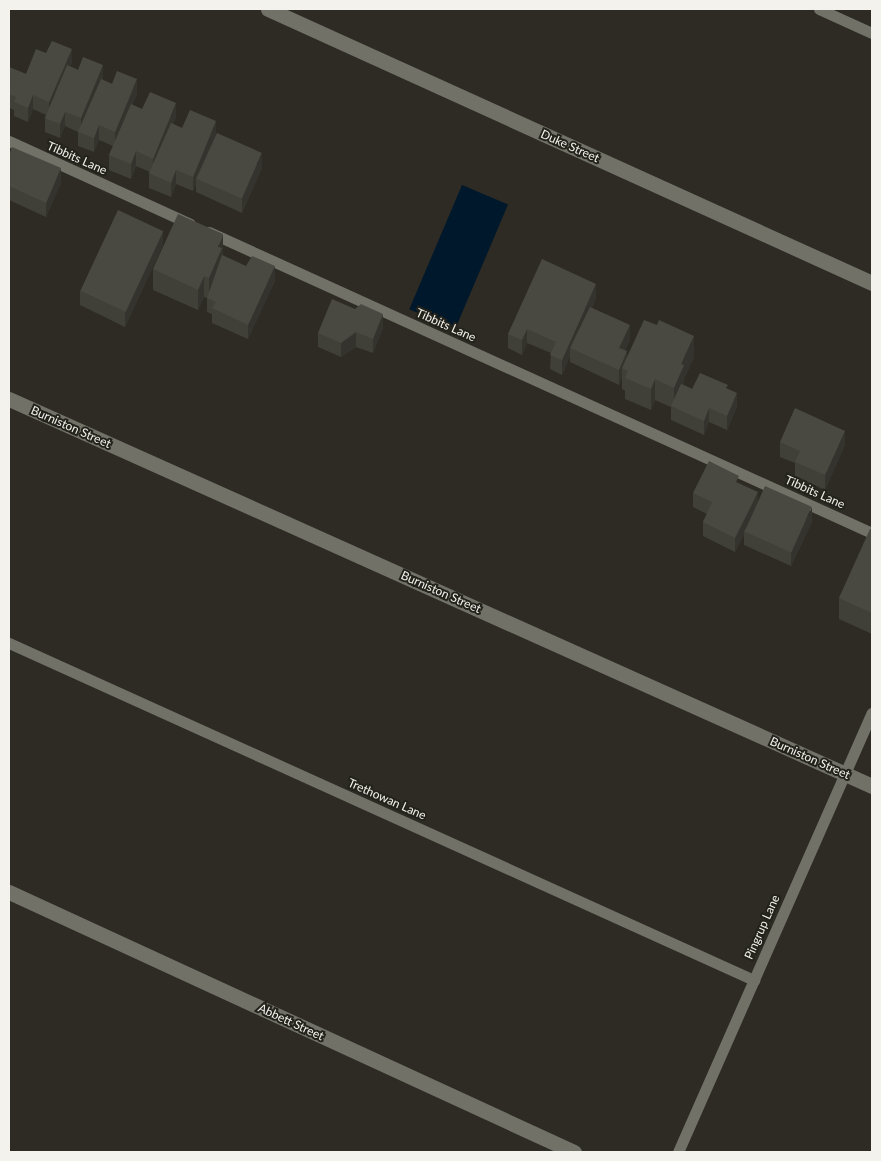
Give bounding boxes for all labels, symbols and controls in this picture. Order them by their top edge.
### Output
street label: Duke Street [539,127,601,165]
street label: Tibbits Lane [45,138,109,178]
street label: Tibbits Lane [414,305,478,345]
street label: Burniston Street [29,403,113,451]
street label: Tibbits Lane [783,472,847,512]
street label: Burniston Street [399,568,483,616]
street label: Burniston Street [768,734,852,782]
street label: Trethowan Lane [346,775,428,823]
street label: Pingrup Lane [741,893,783,961]
street label: Abbett Street [256,1001,326,1043]

